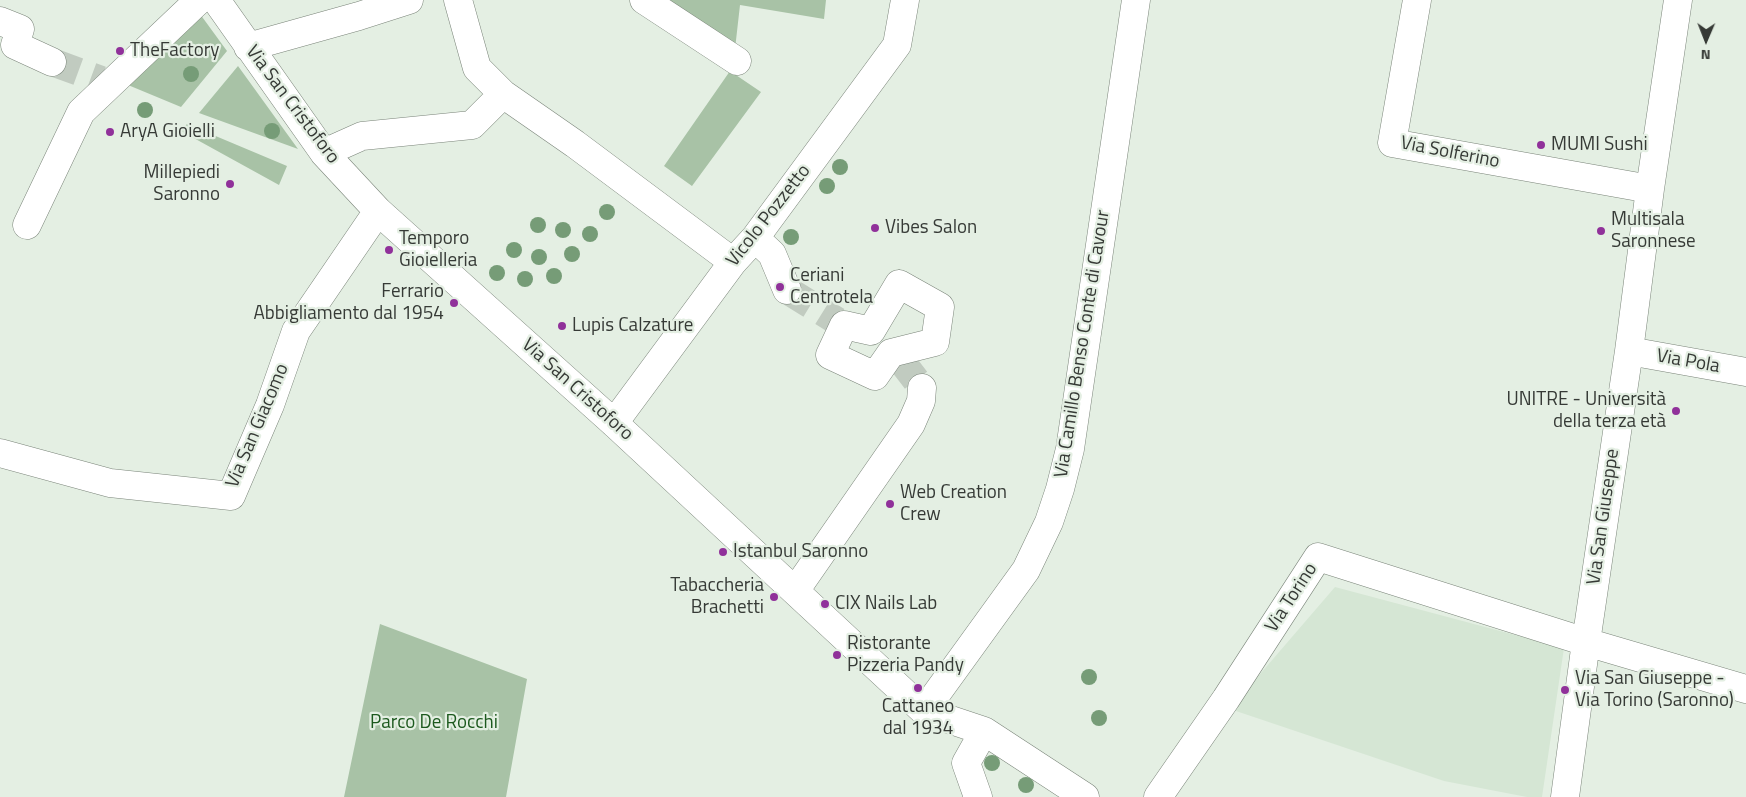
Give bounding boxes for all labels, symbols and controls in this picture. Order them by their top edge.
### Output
north arrow [1681,15,1731,65]
place label: TheFactory [130,40,219,62]
street label: Via San Cristoforo [240,41,344,169]
marker: TheFactory [114,45,126,57]
text: N [1701,45,1711,66]
place label: AryA Gioielli [120,121,215,143]
marker: AryA Gioielli [104,126,116,138]
street label: Via Solferino [1399,132,1501,174]
place label: MUMI Sushi [1551,134,1648,156]
marker: MUMI Sushi [1535,139,1547,151]
street label: Vicolo Pozzetto [722,160,816,272]
place label: Millepiedi Saronno [144,162,220,206]
marker: Millepiedi Saronno [224,178,236,190]
street label: Via Camillo Benso Conte di Cavour [1051,208,1115,480]
place label: Multisala Saronnese [1611,209,1696,253]
place label: Vibes Salon [885,217,977,239]
marker: Vibes Salon [869,222,881,234]
marker: Multisala Saronnese [1595,225,1607,237]
place label: Temporo Gioielleria [399,228,477,272]
marker: Temporo Gioielleria [383,244,395,256]
place label: Ceriani Centrotela [790,265,873,309]
place label: Ferrario Abbigliamento dal 1954 [253,281,444,325]
marker: Ceriani Centrotela [774,281,786,293]
marker: Ferrario Abbigliamento dal 1954 [448,297,460,309]
place label: Lupis Calzature [572,315,693,337]
marker: Lupis Calzature [556,320,568,332]
street label: Via San Cristoforo [517,334,637,446]
street label: Via Pola [1654,345,1722,379]
street label: Via San Giacomo [222,361,294,491]
place label: UNITRE - Università della terza età [1506,389,1666,433]
marker: UNITRE - Università della terza età [1670,405,1682,417]
street label: Via San Giuseppe [1583,448,1625,586]
place label: Web Creation Crew [900,482,1007,526]
marker: Web Creation Crew [884,498,896,510]
place label: Istanbul Saronno [733,541,868,563]
marker: Istanbul Saronno [717,546,729,558]
street label: Via Torino [1261,559,1323,637]
place label: Tabaccheria Brachetti [670,575,764,619]
marker: Tabaccheria Brachetti [768,591,780,603]
place label: CIX Nails Lab [835,593,937,615]
marker: CIX Nails Lab [819,598,831,610]
place label: Ristorante Pizzeria Pandy [847,633,964,677]
marker: Ristorante Pizzeria Pandy [831,649,843,661]
place label: Via San Giuseppe - Via Torino (Saronno) [1575,668,1734,712]
marker: Cattaneo dal 1934 [912,682,924,694]
marker: Via San Giuseppe - Via Torino (Saronno) [1559,684,1571,696]
place label: Cattaneo dal 1934 [882,696,954,740]
park label: Parco De Rocchi [370,712,498,734]

